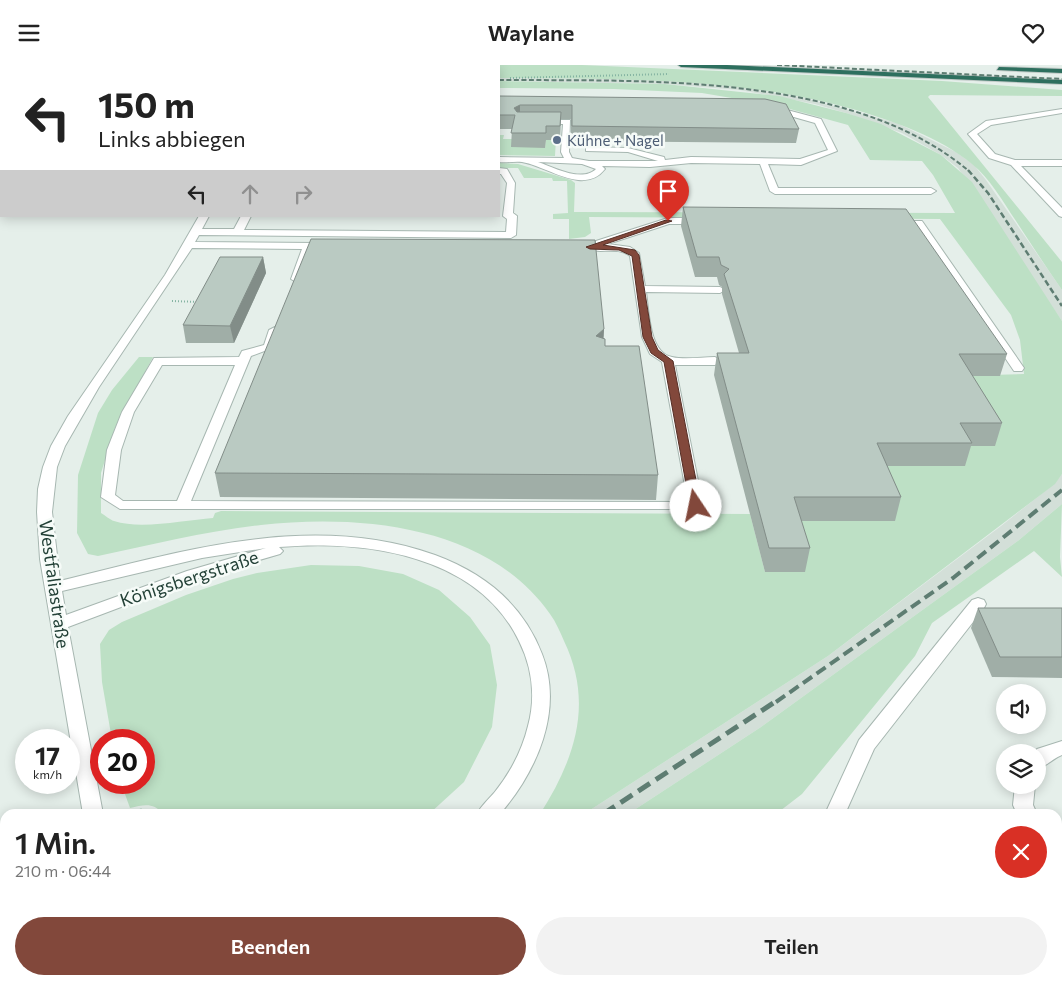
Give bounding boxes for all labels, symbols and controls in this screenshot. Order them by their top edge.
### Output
icon: menu [15,19,43,47]
text: Waylane [488,19,574,46]
icon: heart [1019,19,1047,47]
text: 150 m [98,82,195,125]
icon: left [15,85,80,150]
text: Links abbiegen [98,125,246,152]
place label: Kühne + Nagel [567,131,664,149]
marker: Kühne + Nagel [551,134,563,146]
pin [647,170,689,221]
icon: arrive [654,177,682,205]
icon: left [183,180,211,208]
icon: ahead [236,180,264,208]
icon: right [289,180,317,208]
position arrow [669,479,721,531]
street label: Westfaliastraße [35,518,75,650]
street label: Königsbergstraße [117,545,261,611]
map controls [996,684,1046,794]
button: sound [996,684,1046,734]
speed limit sign: 20 [90,729,155,794]
text: 17 [35,740,60,770]
button: layers [996,744,1046,794]
text: km/h [33,767,62,781]
text: 1 Min. [15,823,96,860]
button: close [995,826,1047,878]
text: 210 m · 06:44 [15,861,111,880]
button: Beenden [15,917,526,975]
button: Teilen [536,917,1047,975]

